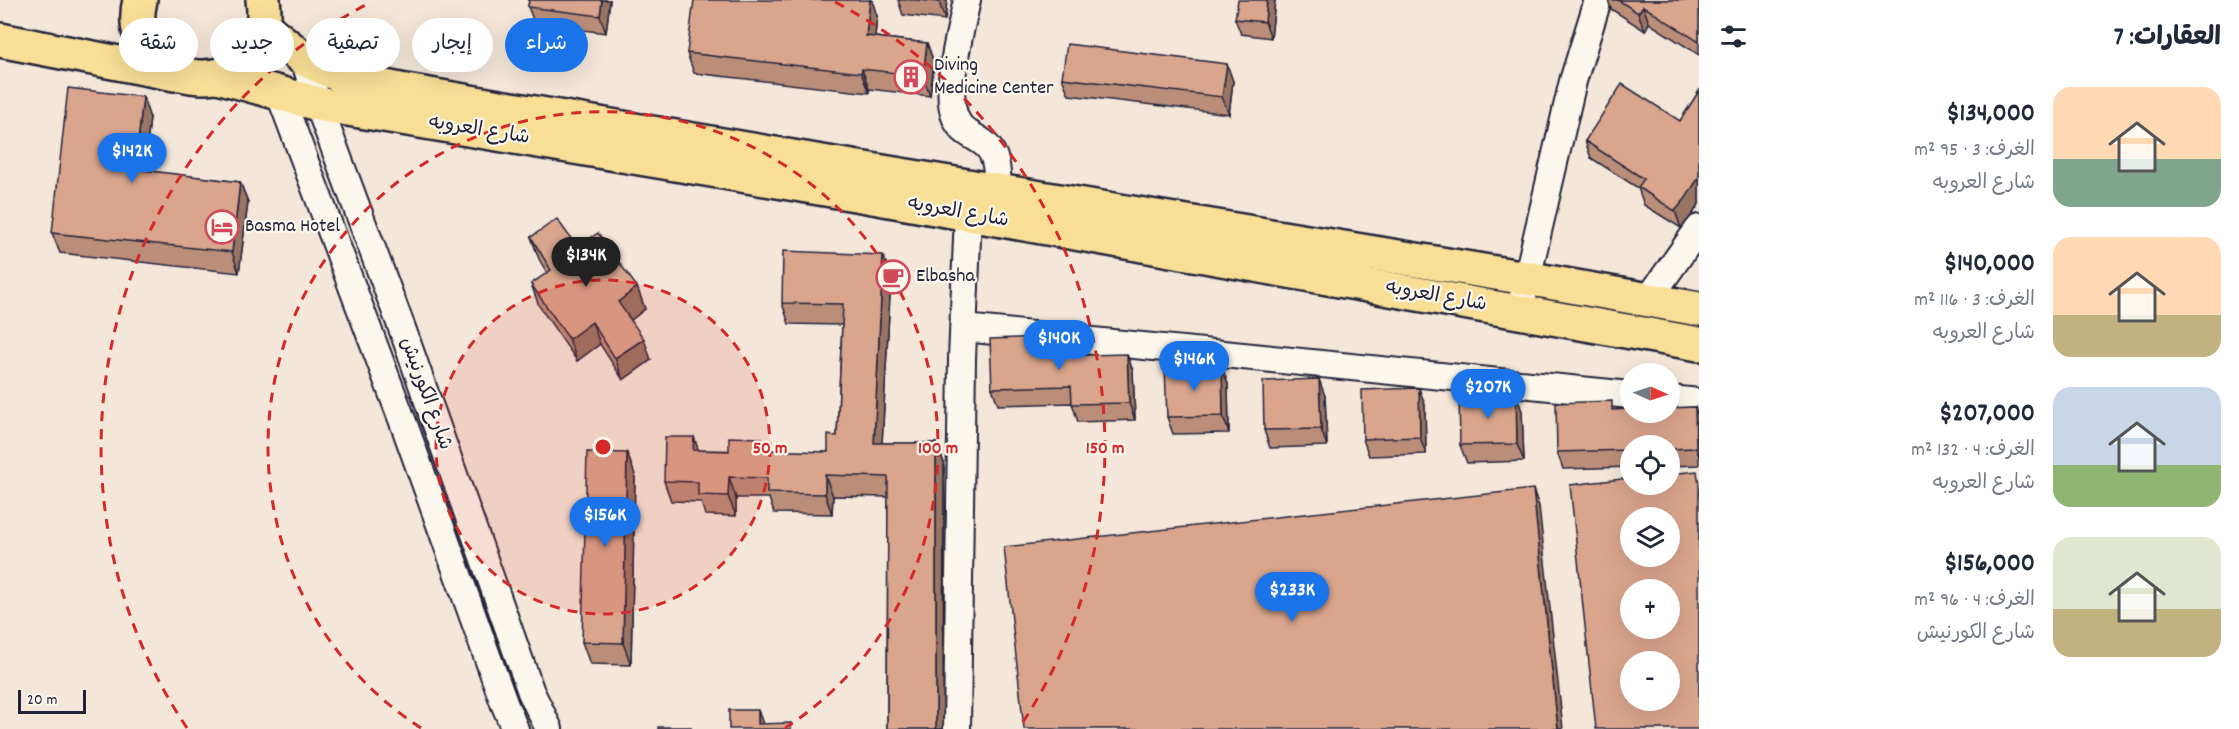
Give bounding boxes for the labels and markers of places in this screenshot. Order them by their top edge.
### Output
place label: Diving Medicine Center [934,52,1054,103]
building icon: Diving Medicine Center [893,59,929,95]
pin: $142K [90,133,174,184]
hotel icon: Basma Hotel [204,209,240,245]
place label: Basma Hotel [245,213,340,241]
pin: $134K [544,237,628,288]
cafe icon: Elbasha [875,259,911,295]
place label: Elbasha [916,263,975,291]
pin: $140K [1017,320,1101,371]
pin: $146K [1152,341,1236,392]
pin: $207K [1446,369,1530,420]
centre of rings [593,437,613,457]
pin: $156K [563,497,647,548]
pin: $233K [1250,572,1334,623]

